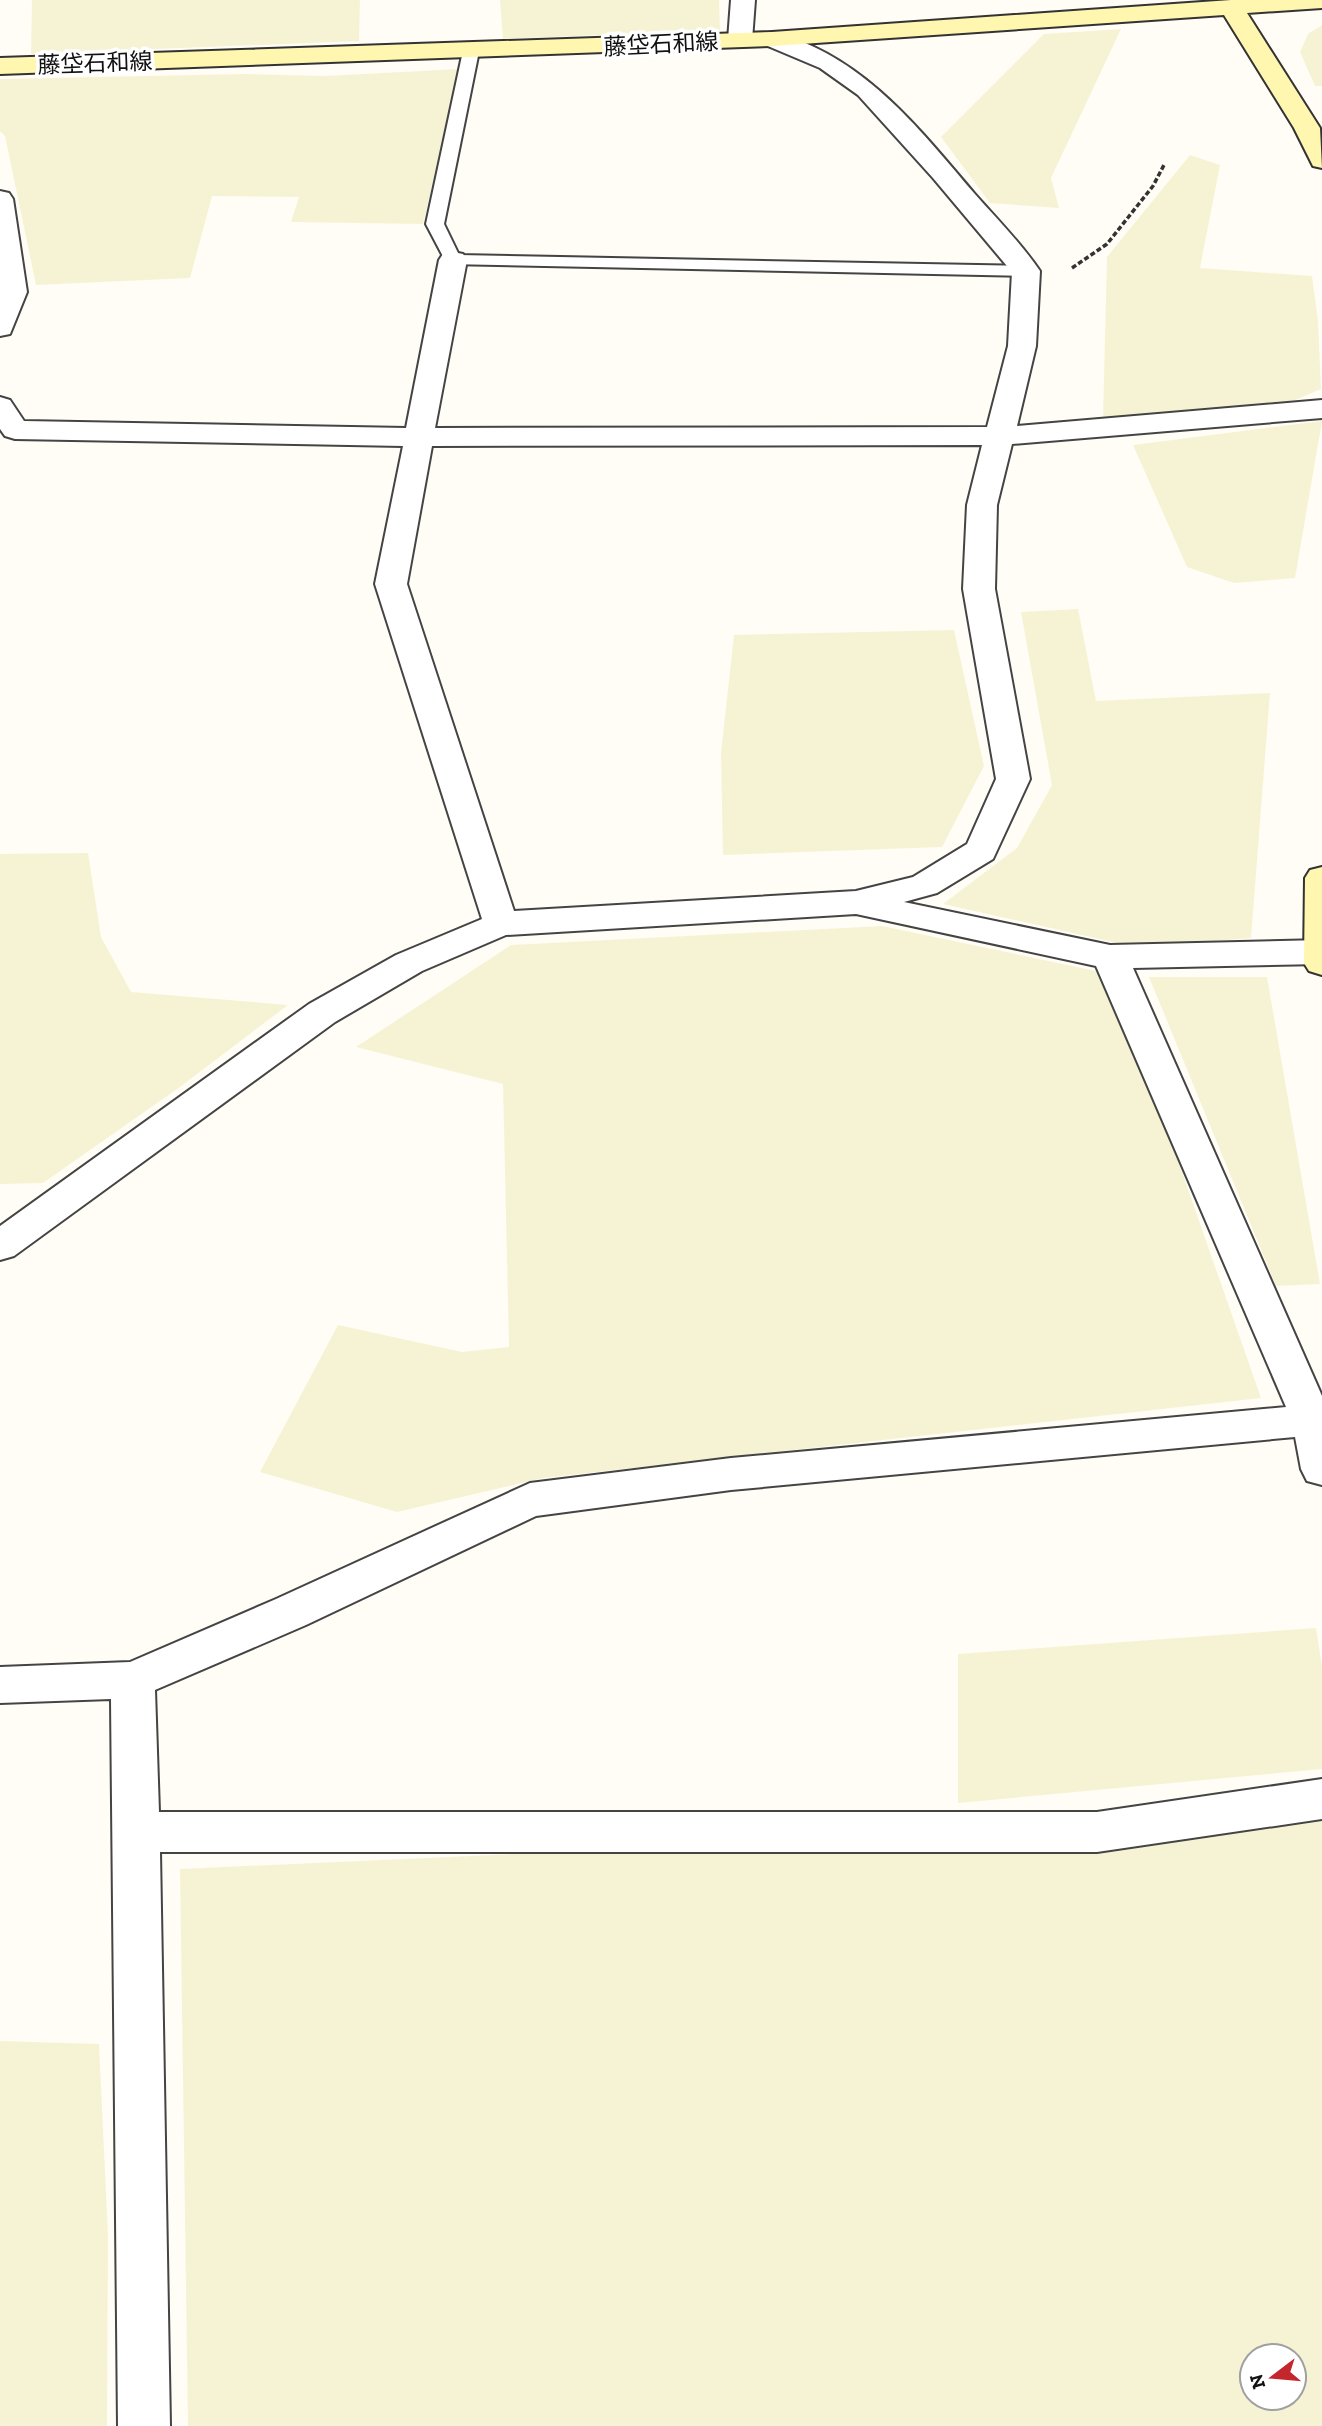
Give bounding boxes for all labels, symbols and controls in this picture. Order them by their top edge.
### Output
street label: 藤垈石和線 [603,27,719,61]
street label: 藤垈石和線 [37,47,153,79]
north arrow [1238,2342,1308,2412]
text: N [1244,2371,1270,2392]

